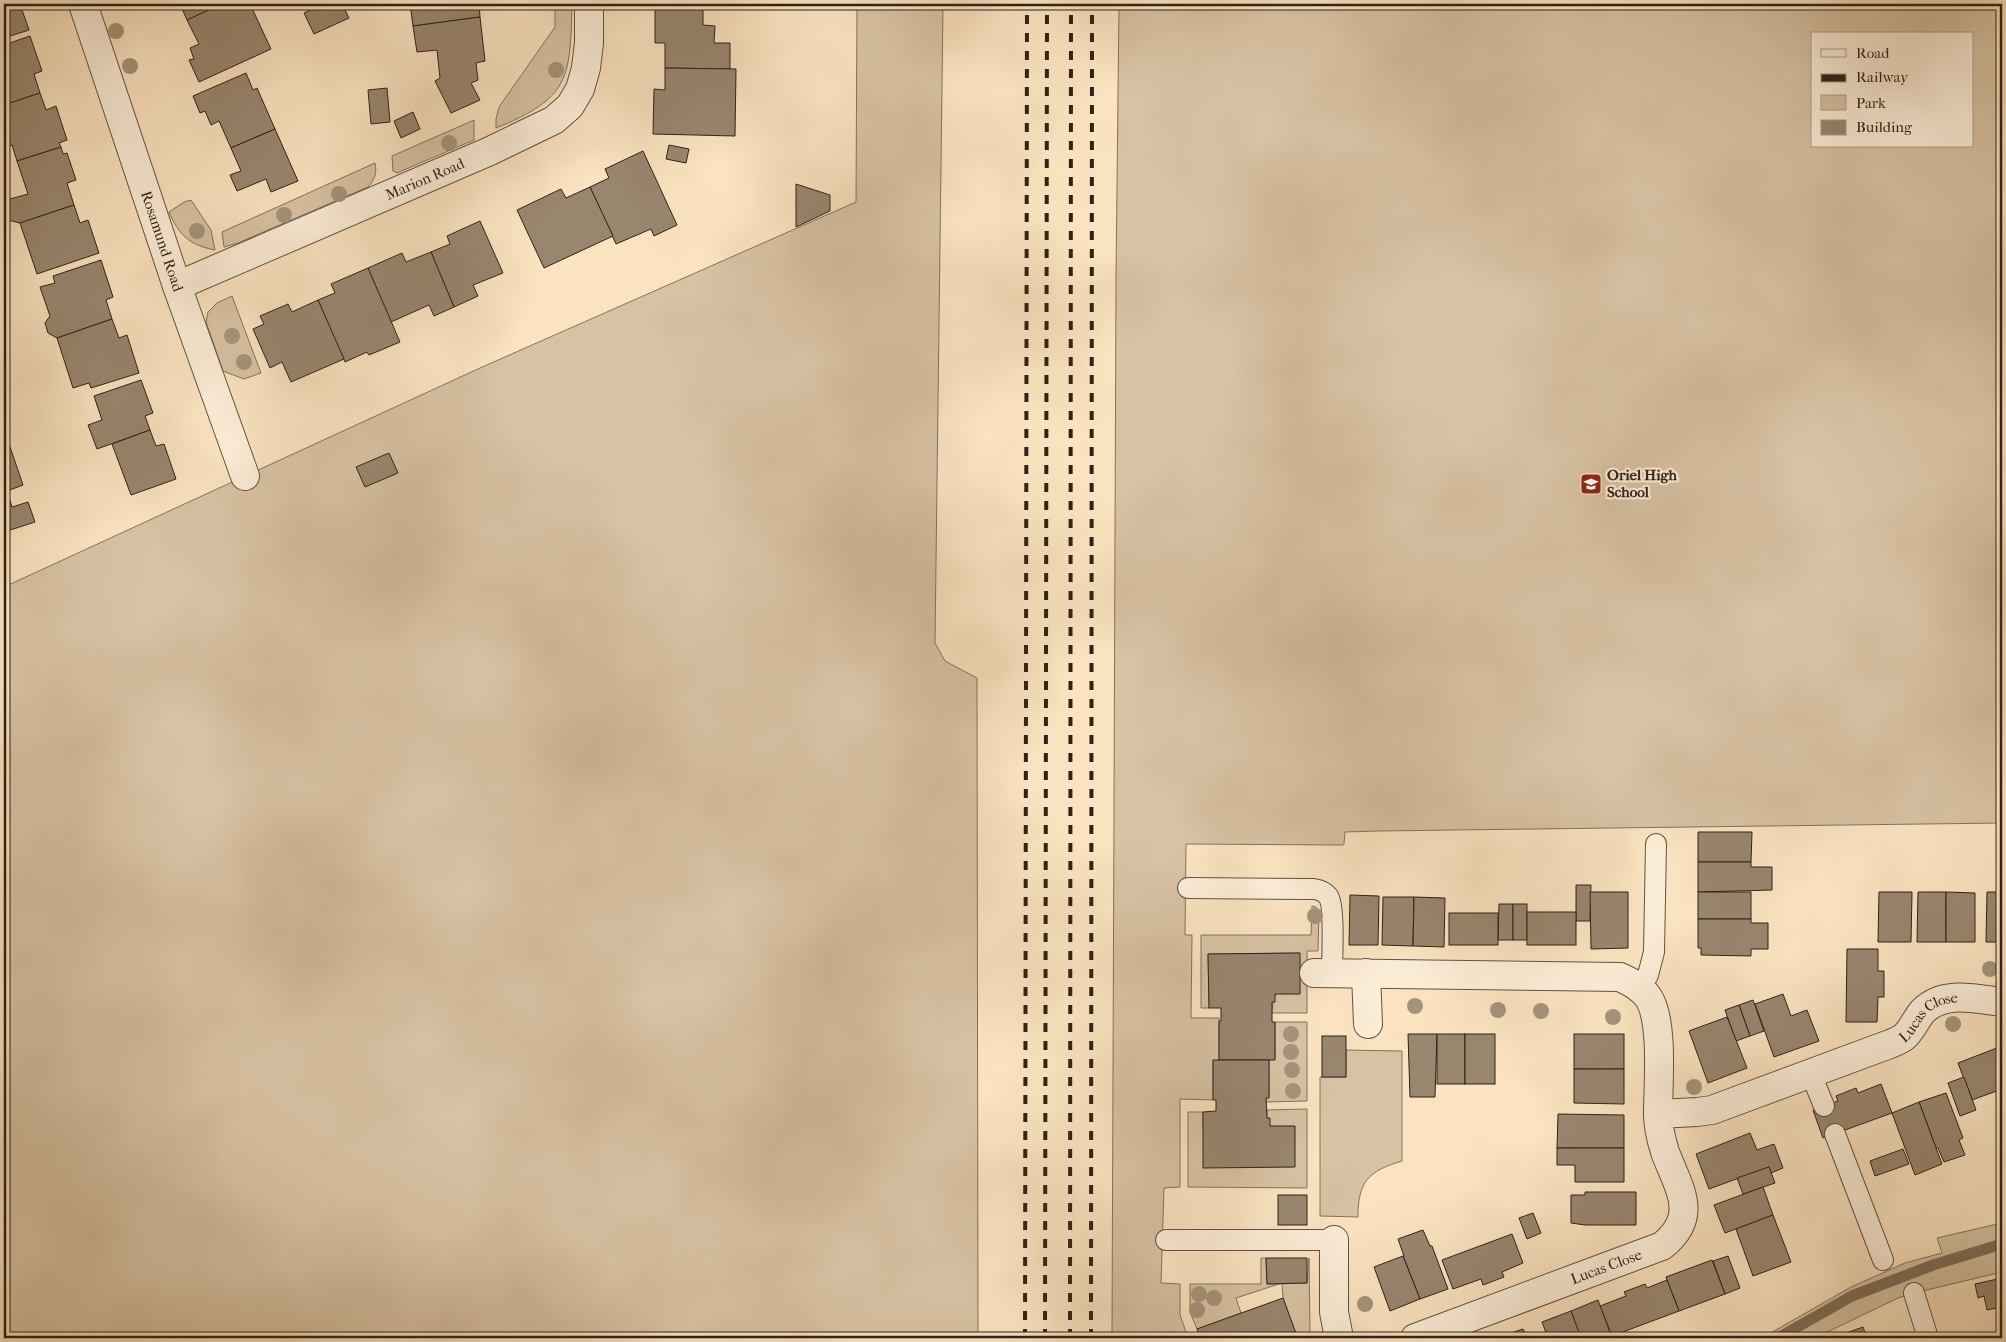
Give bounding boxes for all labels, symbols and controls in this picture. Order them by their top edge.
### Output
legend [1811,32,1974,148]
text: Road [1856,44,1890,62]
text: Railway [1856,68,1909,86]
text: Park [1856,94,1886,112]
text: Building [1856,118,1913,136]
street label: Marion Road [383,154,468,204]
street label: Rosamund Road [137,188,188,295]
place label: Oriel High School [1607,466,1678,501]
school or university icon: Oriel High School [1579,472,1603,496]
street label: Lucas Close [1895,988,1959,1046]
street label: Lucas Close [1568,1245,1645,1288]

